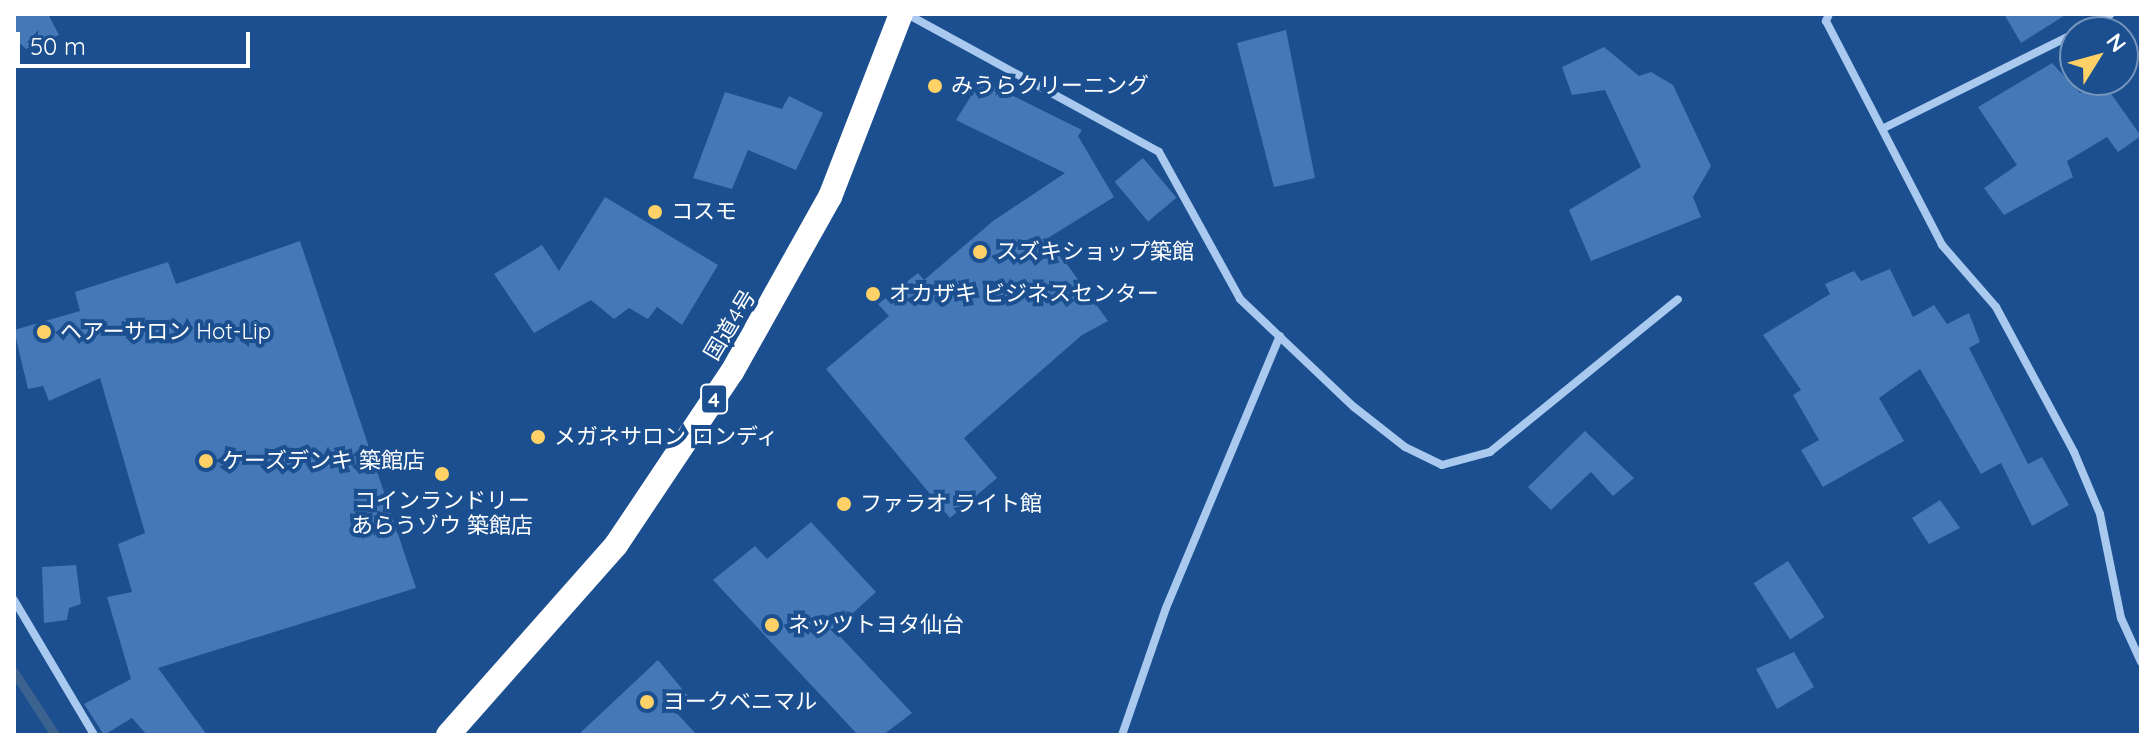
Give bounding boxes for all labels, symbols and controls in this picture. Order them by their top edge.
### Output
scale bar [20,16,254,66]
north arrow [2059,16,2139,96]
text: N [2101,28,2133,58]
text: 50 m [30,31,86,61]
place label: みうらクリーニング [951,73,1149,99]
marker: みうらクリーニング [926,77,944,95]
place label: コスモ [671,199,737,225]
marker: コスモ [646,203,664,221]
place label: スズキショップ築館 [996,239,1194,265]
marker: スズキショップ築館 [971,243,989,261]
place label: オカザキ ビジネスセンター [889,281,1159,307]
street label: 国道4号 [699,285,761,365]
marker: オカザキ ビジネスセンター [864,285,882,303]
place label: ヘアーサロン Hot-Lip [60,319,272,345]
marker: ヘアーサロン Hot-Lip [35,323,53,341]
road number: 4 [700,383,728,415]
place label: メガネサロン ロンディ [554,424,780,450]
marker: メガネサロン ロンディ [529,428,547,446]
place label: ケーズデンキ 築館店 [222,448,426,474]
marker: ケーズデンキ 築館店 [197,452,215,470]
marker: コインランドリー あらうゾウ 築館店 [433,465,451,483]
place label: コインランドリー あらうゾウ 築館店 [351,487,533,538]
place label: ファラオ ライト館 [860,491,1042,517]
marker: ファラオ ライト館 [835,495,853,513]
place label: ネッツトヨタ仙台 [788,612,964,638]
marker: ネッツトヨタ仙台 [763,616,781,634]
place label: ヨークベニマル [663,689,817,715]
marker: ヨークベニマル [638,693,656,711]

